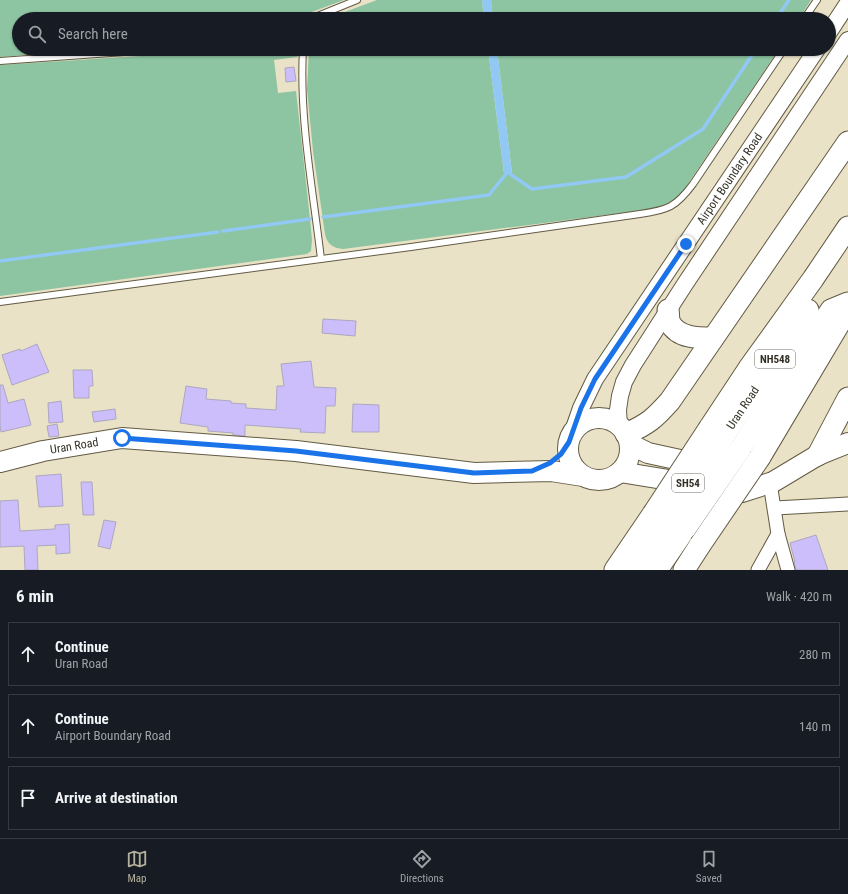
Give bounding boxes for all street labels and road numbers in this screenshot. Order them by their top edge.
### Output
street label: Airport Boundary Road [694,130,765,227]
road number: NH548 [755,350,795,368]
street label: Uran Road [724,384,762,432]
street label: Uran Road [49,435,99,457]
road number: SH54 [672,474,704,492]

